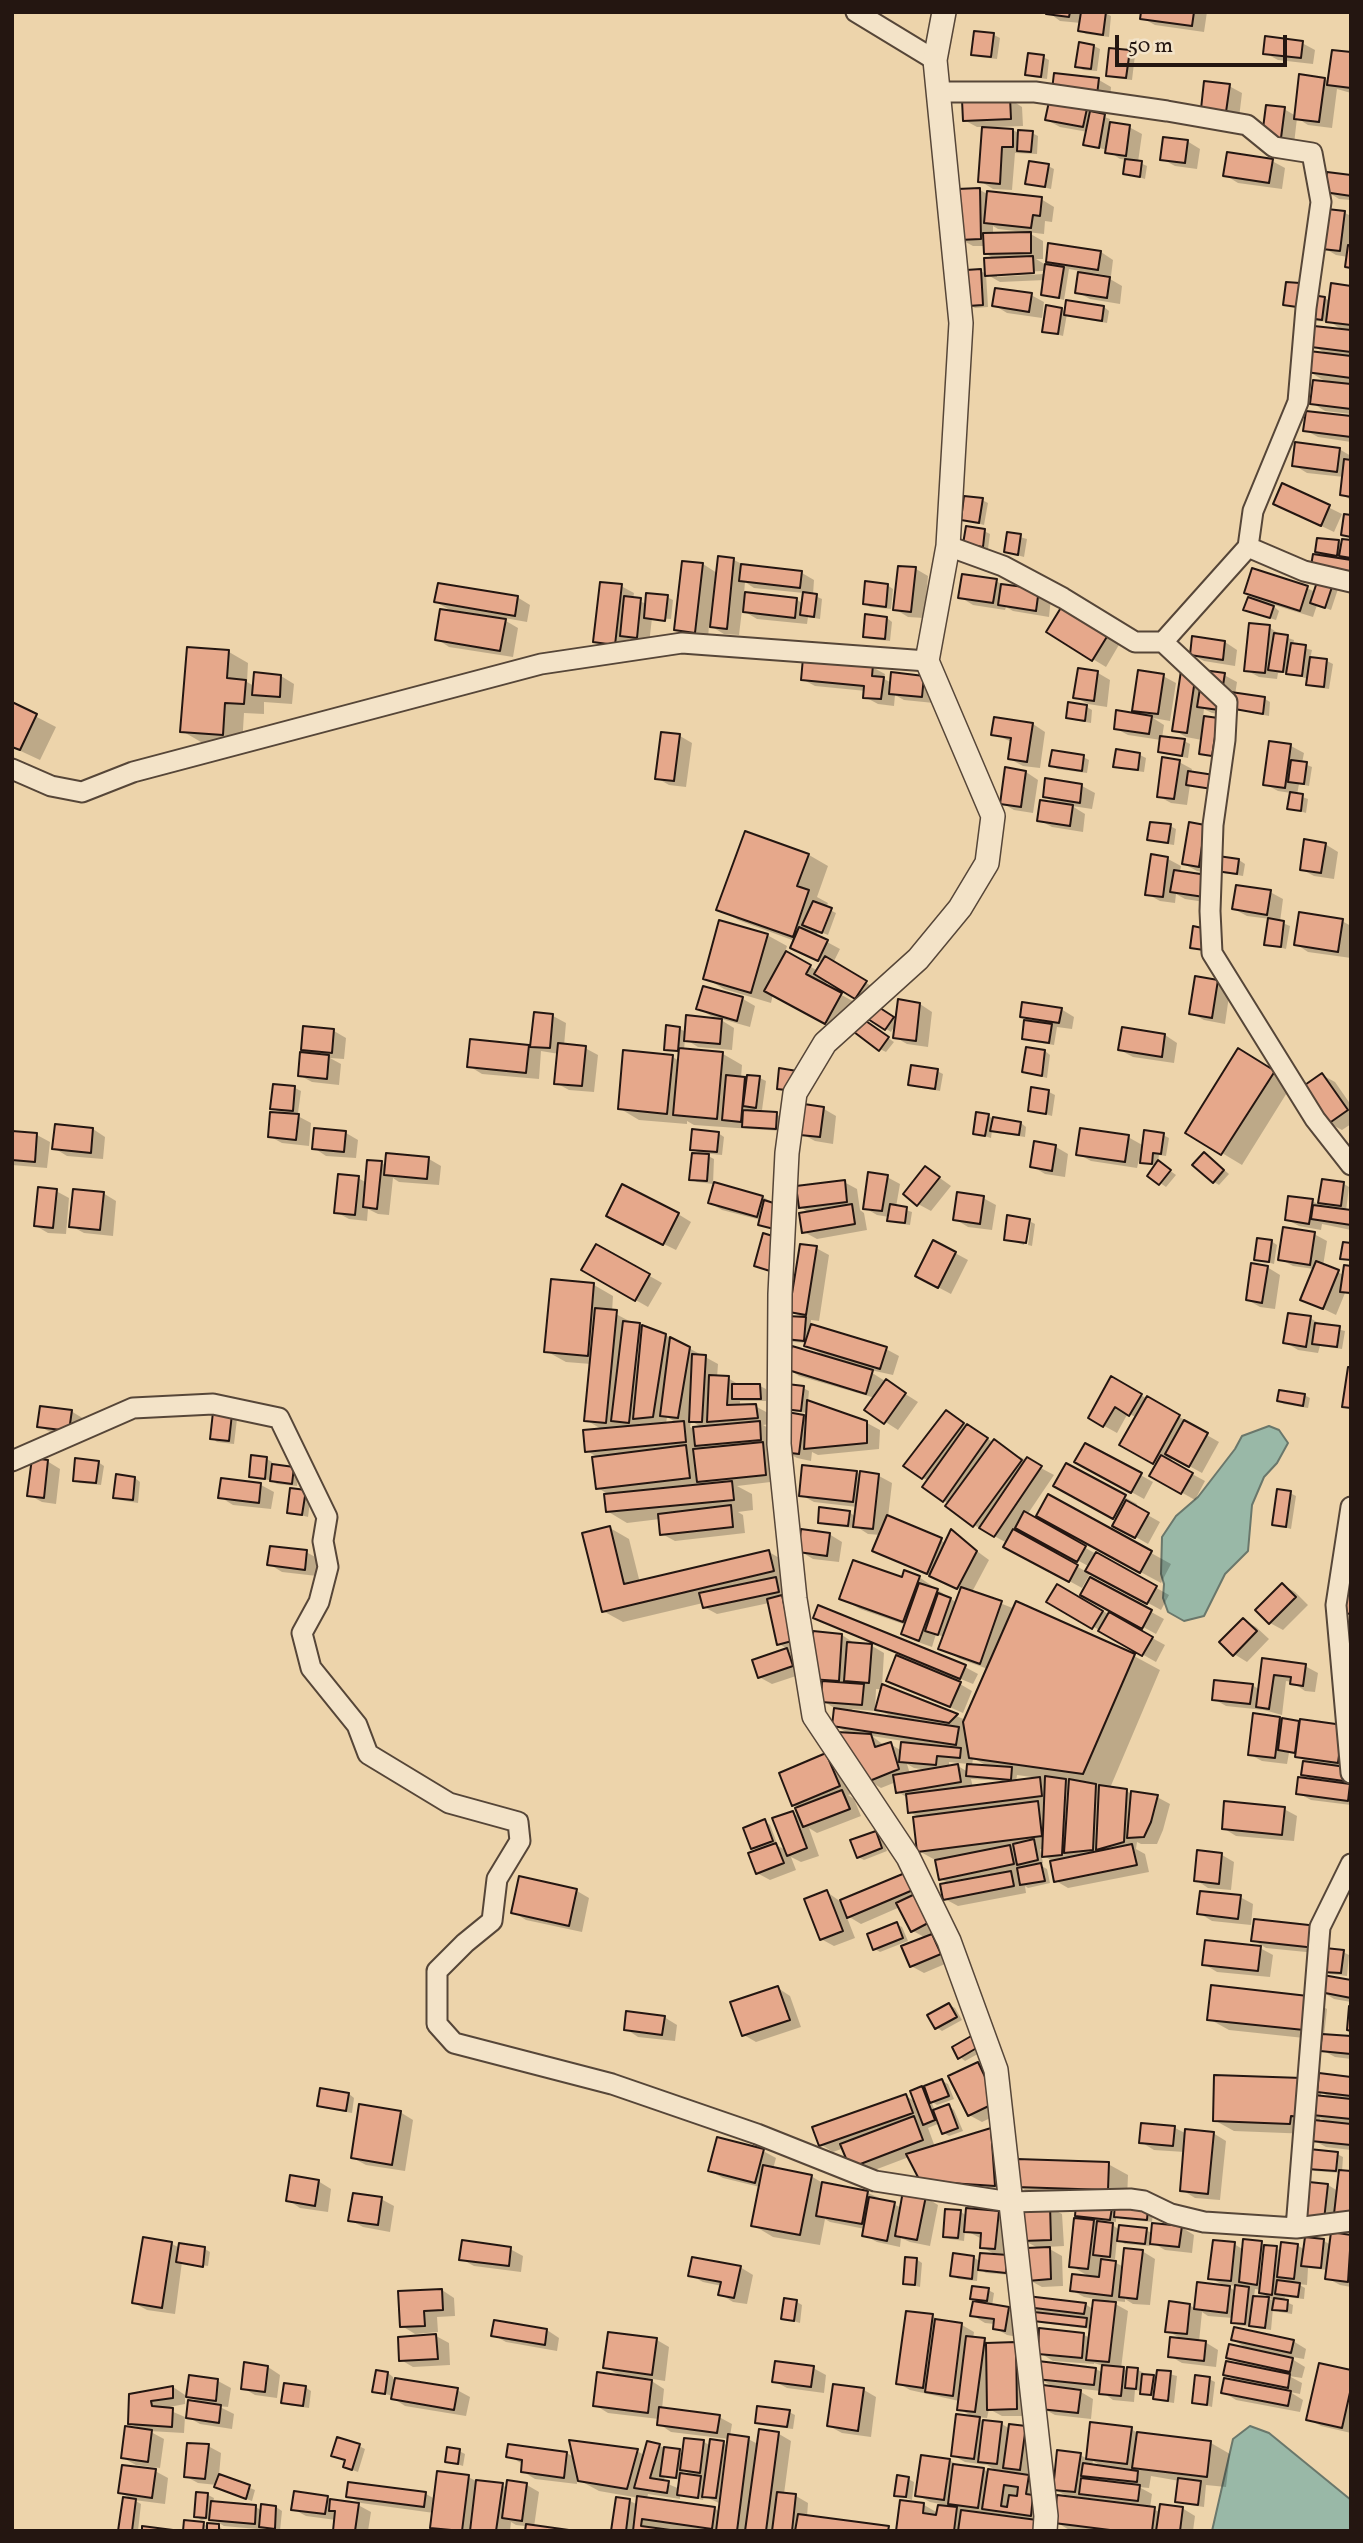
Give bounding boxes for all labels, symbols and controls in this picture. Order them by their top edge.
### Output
scale bar [1118,21,1290,65]
text: 50 m [1128,32,1173,61]

